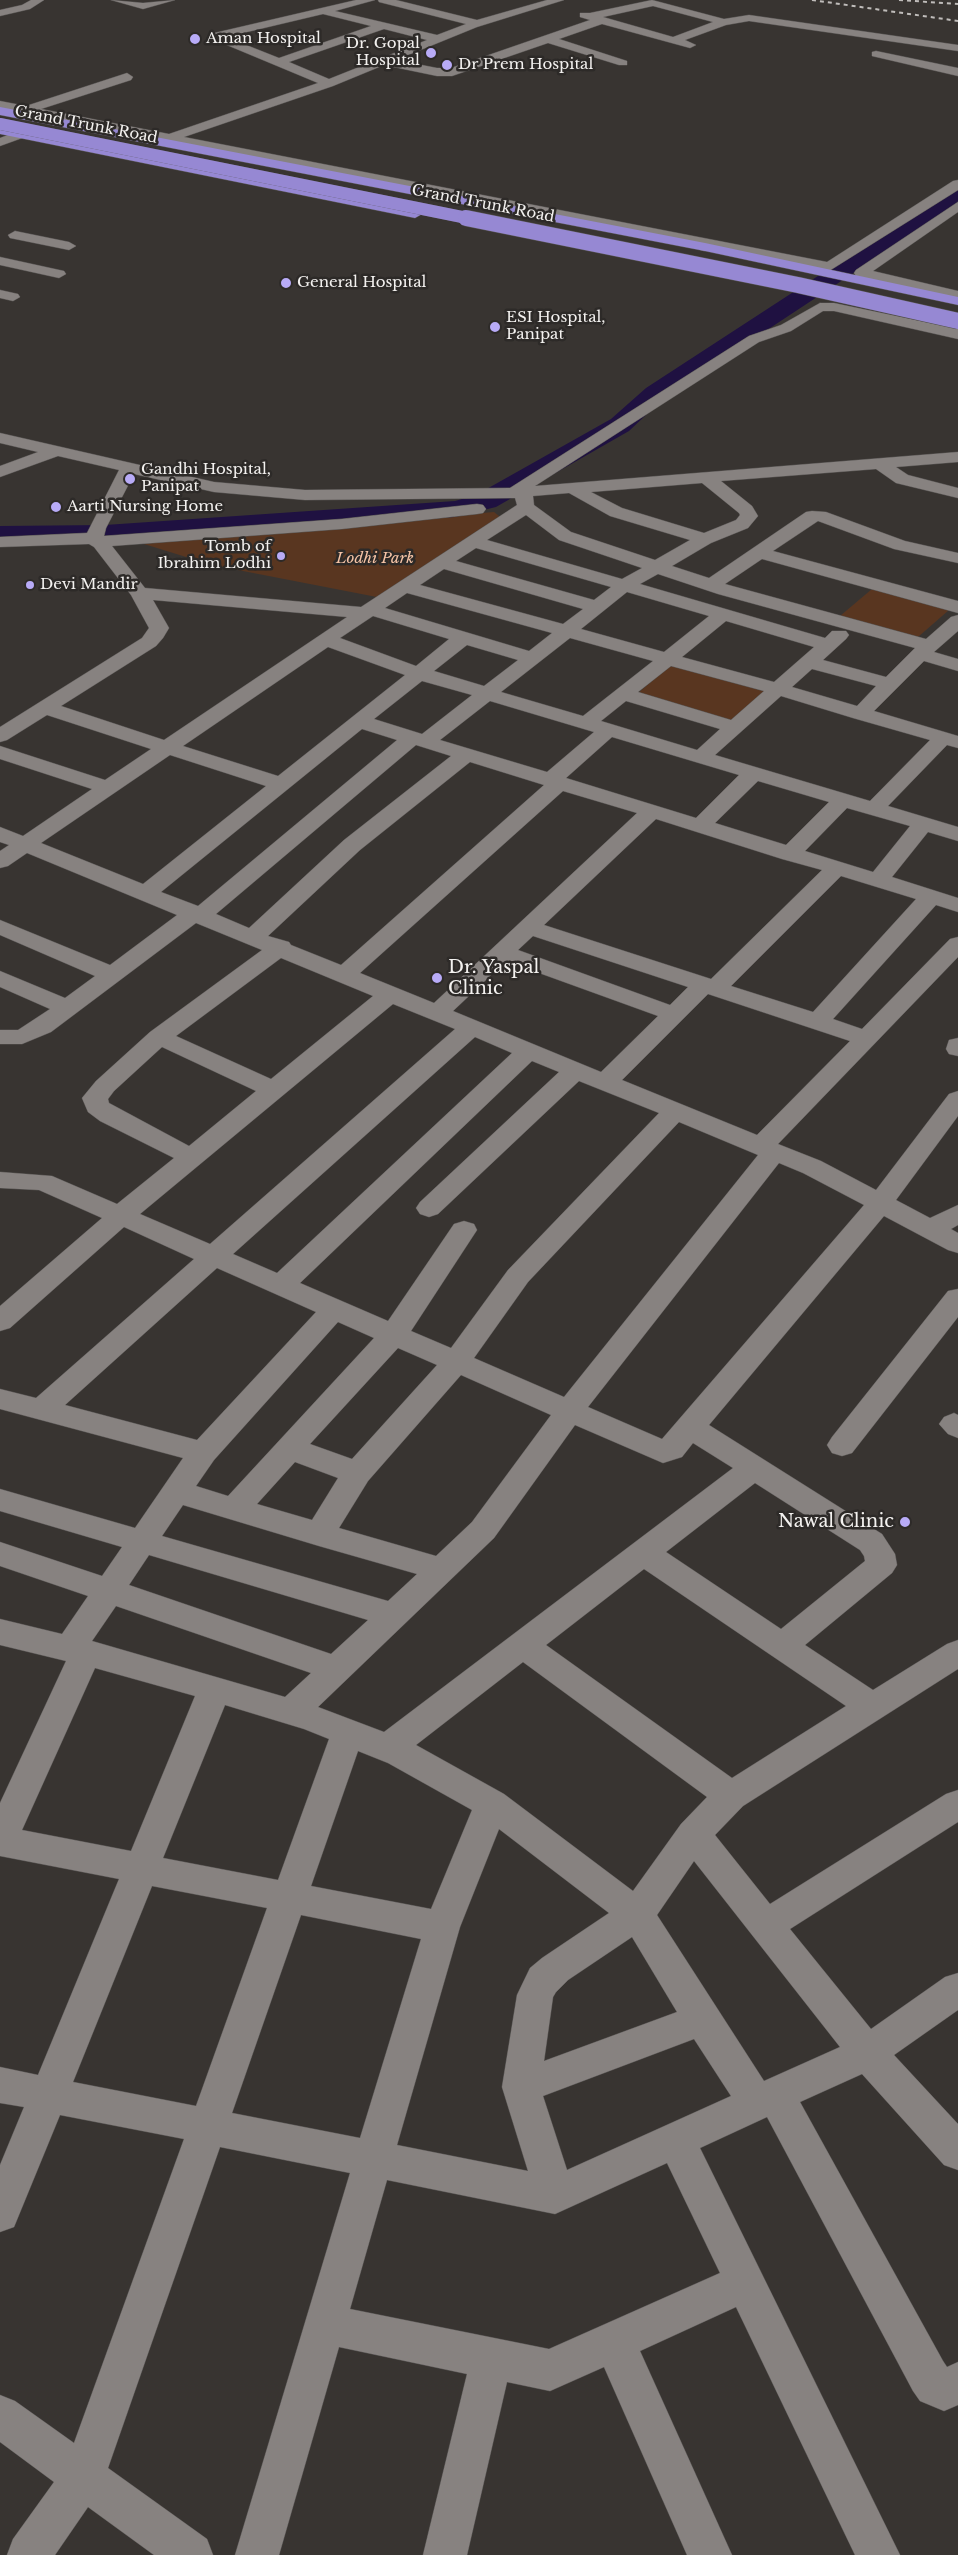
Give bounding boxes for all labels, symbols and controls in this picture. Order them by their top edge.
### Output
place label: Aman Hospital [206,30,321,48]
marker: Aman Hospital [188,32,202,46]
place label: Dr. Gopal Hospital [346,35,420,70]
marker: Dr. Gopal Hospital [424,46,438,60]
place label: Dr Prem Hospital [458,56,593,74]
marker: Dr Prem Hospital [440,58,454,72]
street label: Grand Trunk Road [13,102,159,148]
street label: Grand Trunk Road [410,181,556,227]
place label: General Hospital [297,274,426,292]
marker: General Hospital [279,276,293,290]
place label: ESI Hospital, Panipat [506,309,605,344]
marker: ESI Hospital, Panipat [488,320,502,334]
place label: Gandhi Hospital, Panipat [141,461,271,496]
marker: Gandhi Hospital, Panipat [123,472,137,486]
place label: Aarti Nursing Home [67,498,223,516]
marker: Aarti Nursing Home [49,500,63,514]
place label: Tomb of Ibrahim Lodhi [157,538,271,573]
marker: Tomb of Ibrahim Lodhi [275,550,287,562]
park label: Lodhi Park [336,550,414,568]
place label: Devi Mandir [40,576,138,594]
marker: Devi Mandir [24,579,36,591]
place label: Dr. Yaspal Clinic [448,957,539,1000]
marker: Dr. Yaspal Clinic [430,971,444,985]
place label: Nawal Clinic [778,1511,894,1533]
marker: Nawal Clinic [898,1515,912,1529]

